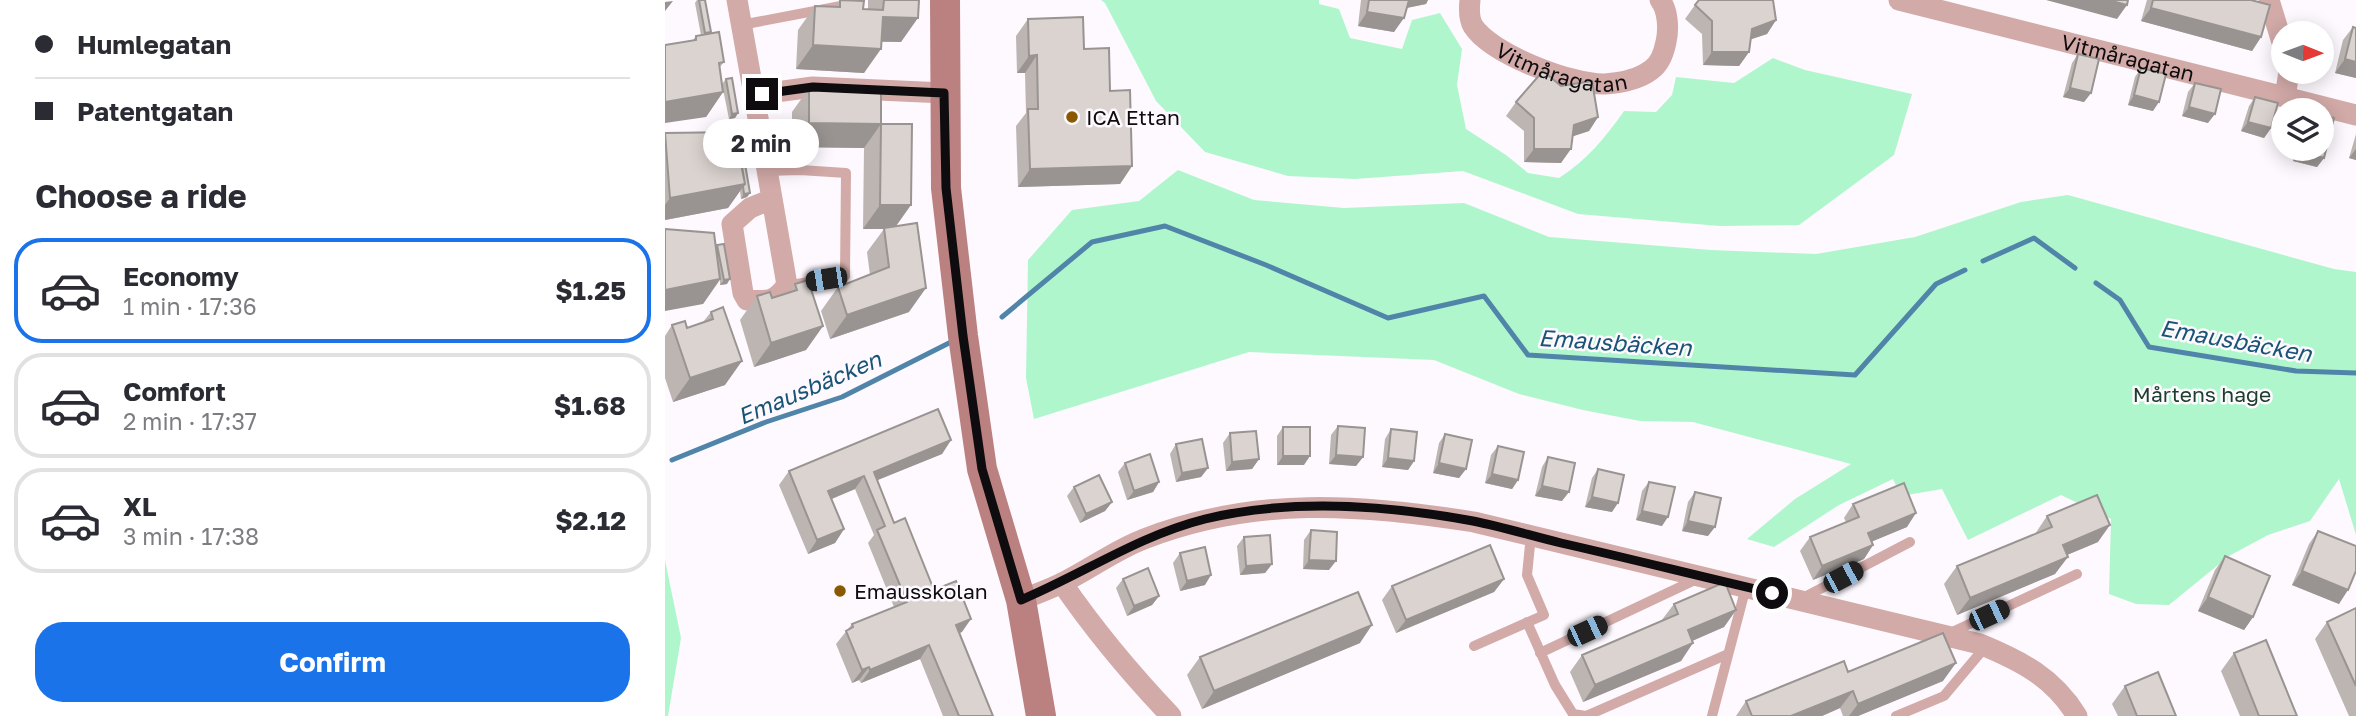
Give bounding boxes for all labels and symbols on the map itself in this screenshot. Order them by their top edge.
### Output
north arrow [2271,21,2335,84]
street label: Vitmåragatan [2059,28,2197,87]
street label: Vitmåragatan [1491,37,1629,97]
route end [746,78,778,110]
place label: ICA Ettan [1086,104,1180,130]
marker: ICA Ettan [1064,109,1080,125]
callout: 2 min [704,119,820,168]
car [804,265,849,293]
water label: Emausbäcken [2158,313,2315,367]
water label: Emausbäcken [1538,323,1693,361]
water label: Emausbäcken [733,344,886,430]
park label: Mårtens hage [2133,381,2271,407]
car [1820,558,1867,596]
route start [1756,577,1788,609]
place label: Emausskolan [854,578,988,604]
marker: Emausskolan [832,583,848,599]
car [1966,597,2013,633]
car [1564,613,1611,649]

